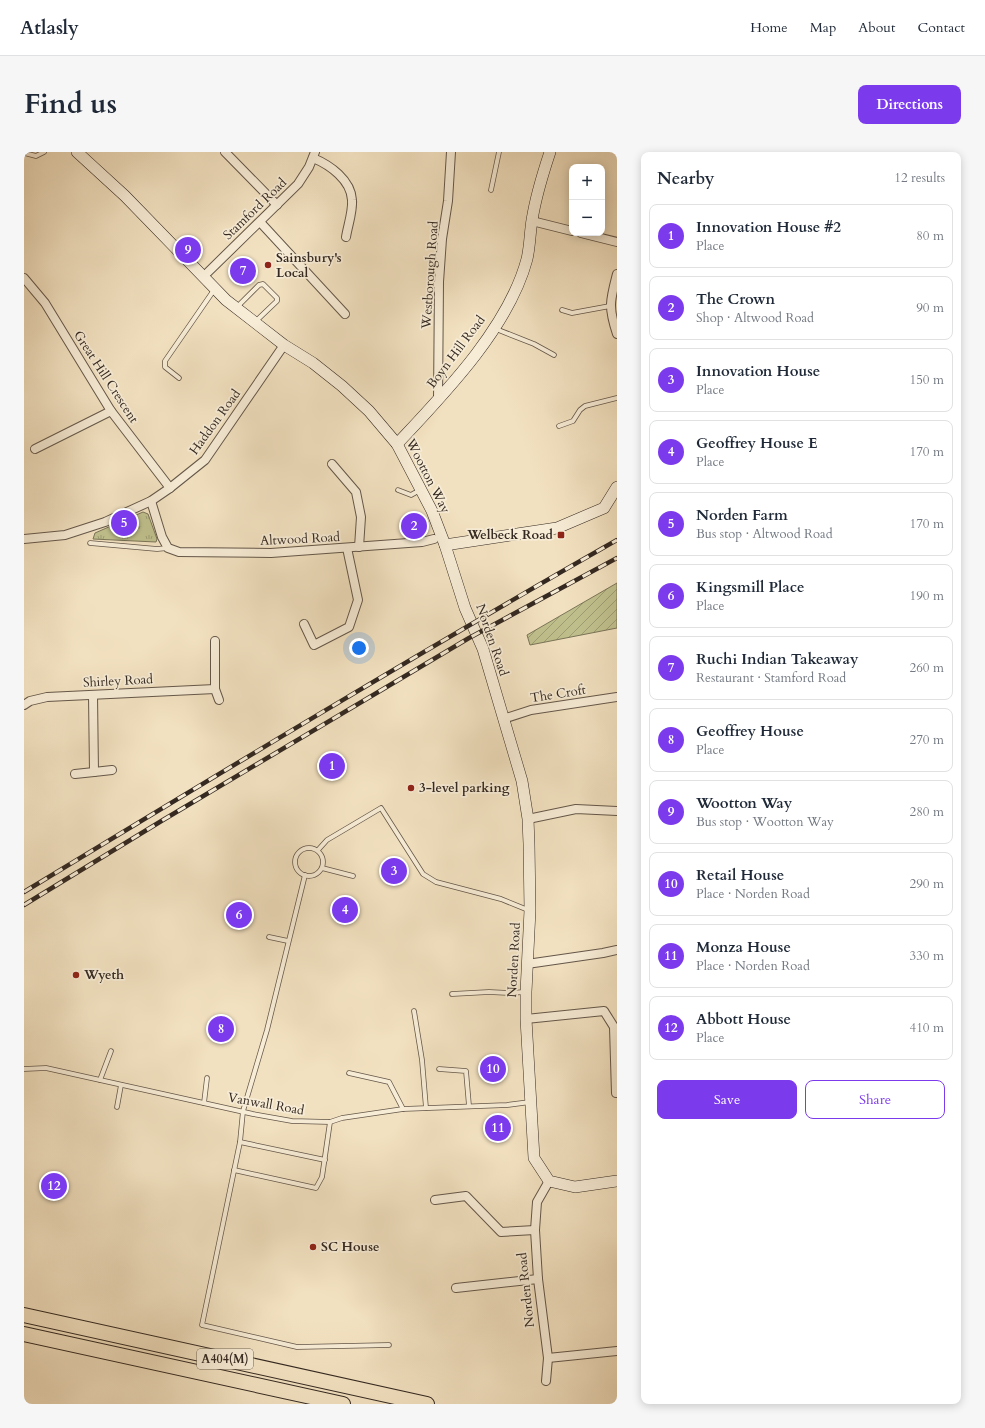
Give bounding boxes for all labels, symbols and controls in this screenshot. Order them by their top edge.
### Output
text: Atlasly [20,15,79,41]
text: Home [750,18,788,37]
text: Map [810,18,836,37]
text: About [858,18,895,37]
text: Contact [917,18,965,37]
text: Find us [24,85,117,123]
button: Directions [858,85,961,124]
map controls [569,164,605,236]
button: + [569,164,605,200]
text: Nearby [657,167,714,190]
text: 12 results [894,169,945,187]
street label: Stamford Road [219,174,291,244]
button: − [569,200,605,236]
text: Innovation House #2 [696,217,841,237]
street label: Westborough Road [417,220,443,331]
text: 1 [668,227,674,245]
text: 80 m [916,227,944,245]
pin: 9 [175,235,201,265]
text: Place [696,237,724,255]
place label: Sainsbury's Local [276,249,342,282]
pin: 7 [230,256,256,286]
marker: Sainsbury's Local [263,260,273,270]
text: The Crown [696,289,775,309]
text: 2 [668,299,674,317]
text: 90 m [916,299,944,317]
text: Shop · Altwood Road [696,309,814,327]
street label: Boyn Hill Road [423,312,489,392]
street label: Great Hill Crescent [69,327,143,427]
text: Innovation House [696,361,820,381]
text: 3 [668,371,674,389]
text: 150 m [910,371,944,389]
text: Place [696,381,724,399]
street label: Haddon Road [185,386,245,458]
text: Geoffrey House E [696,433,817,453]
street label: Wootton Way [401,435,455,516]
text: 4 [668,443,674,461]
text: 170 m [910,443,944,461]
text: Place [696,453,724,471]
text: Norden Farm [696,505,788,525]
pin: 5 [111,508,137,538]
pin: 2 [401,511,427,541]
text: 5 [668,515,674,533]
text: 170 m [910,515,944,533]
text: Bus stop · Altwood Road [696,525,833,543]
place label: Welbeck Road [466,526,554,544]
street label: Altwood Road [260,528,341,550]
marker: Welbeck Road [556,530,566,540]
text: Kingsmill Place [696,577,804,597]
text: 6 [668,587,674,605]
text: 190 m [910,587,944,605]
text: Place [696,597,724,615]
street label: Norden Road [471,602,513,679]
your location [349,638,369,658]
text: Ruchi Indian Takeaway [696,649,858,669]
text: 7 [668,659,674,677]
text: 260 m [910,659,944,677]
text: Restaurant · Stamford Road [696,669,846,687]
street label: Shirley Road [82,670,154,692]
street label: The Croft [529,681,587,707]
text: Geoffrey House [696,721,804,741]
text: 8 [668,731,674,749]
text: 270 m [910,731,944,749]
text: Place [696,741,724,759]
pin: 1 [319,751,345,781]
place label: 3-level parking [419,779,510,797]
marker: 3-level parking [406,783,416,793]
text: Wootton Way [696,793,792,813]
text: 9 [668,803,674,821]
text: 280 m [910,803,944,821]
text: Bus stop · Wootton Way [696,813,834,831]
pin: 3 [381,856,407,886]
text: Retail House [696,865,784,885]
text: 10 [664,875,678,893]
text: 290 m [910,875,944,893]
text: Place · Norden Road [696,885,810,903]
pin: 4 [332,895,358,925]
pin: 6 [226,900,252,930]
street label: Norden Road [503,922,525,998]
text: Monza House [696,937,791,957]
text: 11 [664,947,678,965]
text: 330 m [910,947,944,965]
text: Place · Norden Road [696,957,810,975]
place label: Wyeth [83,966,124,984]
marker: Wyeth [71,970,81,980]
text: Abbott House [696,1009,791,1029]
pin: 8 [208,1014,234,1044]
text: 12 [664,1019,678,1037]
text: 410 m [910,1019,944,1037]
text: Place [696,1029,724,1047]
pin: 10 [480,1054,506,1084]
button: Save [657,1080,797,1119]
button: Share [805,1080,945,1119]
street label: Vanwall Road [226,1088,306,1120]
pin: 11 [485,1113,511,1143]
pin: 12 [41,1171,67,1201]
place label: SC House [321,1238,379,1256]
marker: SC House [308,1242,318,1252]
street label: Norden Road [513,1252,539,1328]
road number: A404(M) [197,1349,253,1369]

